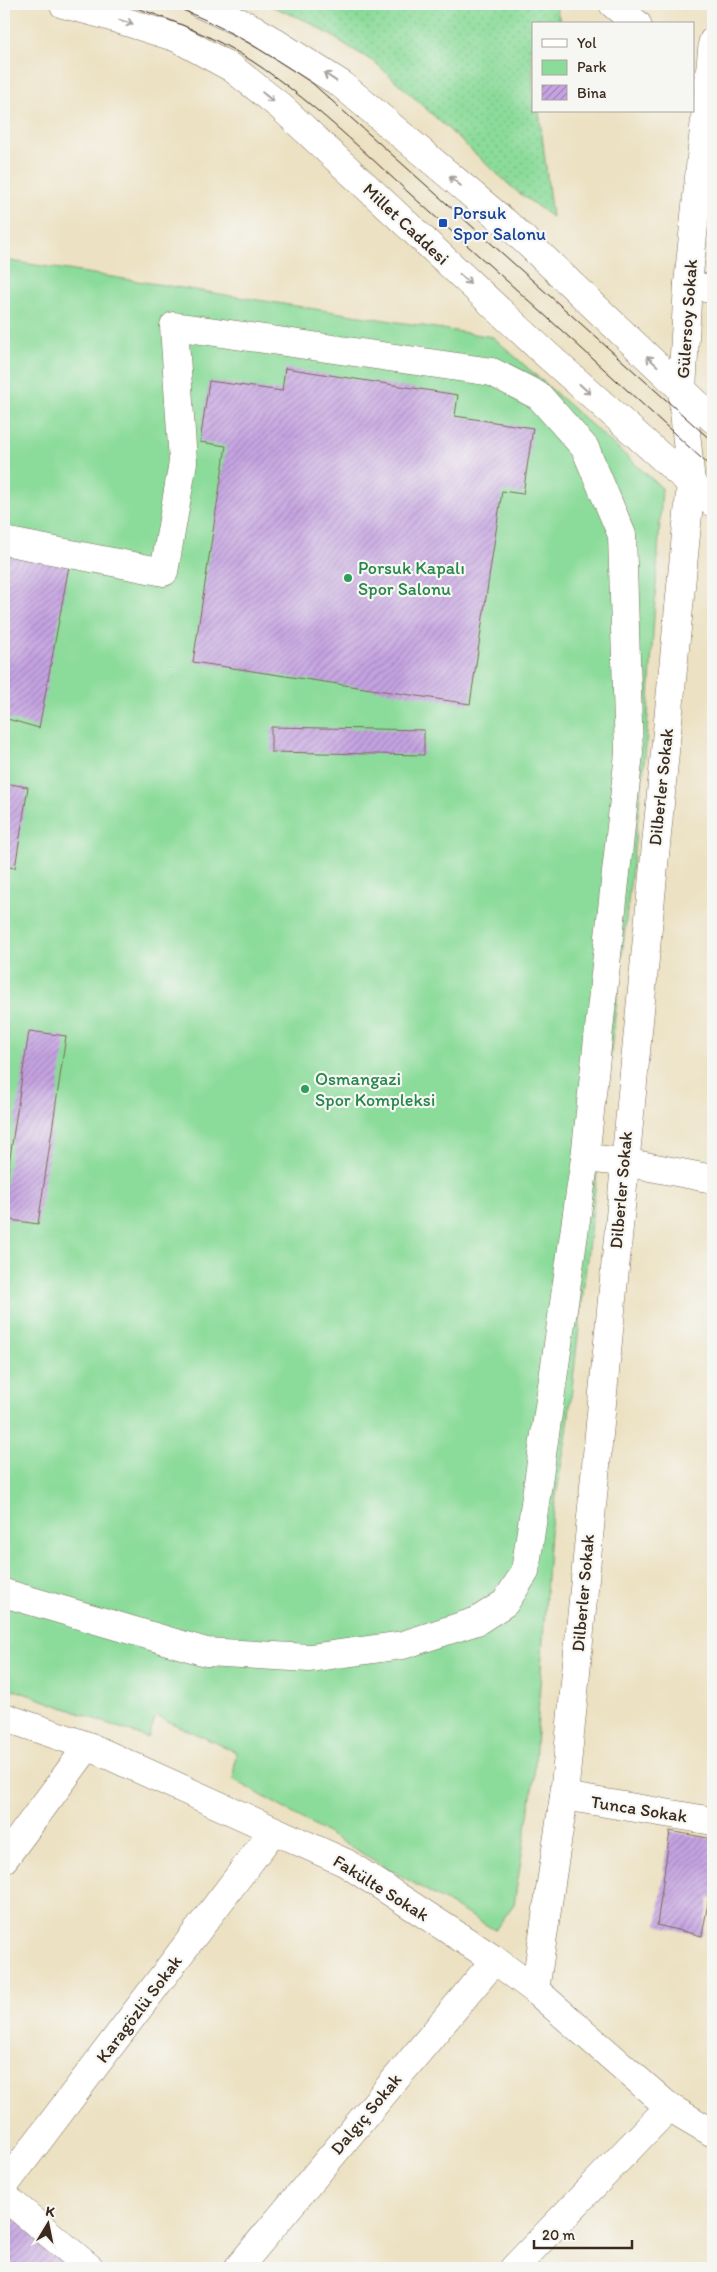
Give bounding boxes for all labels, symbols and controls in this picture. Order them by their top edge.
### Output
one-way arrow [118,18,134,27]
legend [532,22,694,112]
text: Yol [577,34,597,52]
text: Park [577,58,607,76]
one-way arrow [323,72,337,82]
text: Bina [577,84,607,102]
one-way arrow [262,92,275,103]
one-way arrow [449,175,462,186]
street label: Millet Caddesi [358,178,454,270]
place label: Porsuk Spor Salonu [453,202,546,245]
marker: Porsuk Spor Salonu [437,217,449,229]
street label: Gülersoy Sokak [672,258,702,379]
one-way arrow [458,273,471,285]
one-way arrow [646,355,659,367]
one-way arrow [578,383,591,395]
place label: Porsuk Kapalı Spor Salonu [358,557,465,600]
marker: Porsuk Kapalı Spor Salonu [342,572,354,584]
street label: Dilberler Sokak [644,726,678,847]
place label: Osmangazi Spor Kompleksi [315,1068,435,1111]
marker: Osmangazi Spor Kompleksi [299,1083,311,1095]
street label: Dilberler Sokak [605,1130,637,1250]
street label: Dilberler Sokak [567,1533,599,1653]
street label: Tunca Sokak [589,1791,689,1828]
street label: Fakülte Sokak [329,1850,433,1926]
street label: Karagözlü Sokak [91,1950,187,2067]
street label: Dalgıç Sokak [326,2069,406,2159]
north arrow [22,2200,72,2250]
text: K [44,2203,57,2221]
scale bar [534,2217,632,2249]
text: 20 m [542,2226,576,2244]

